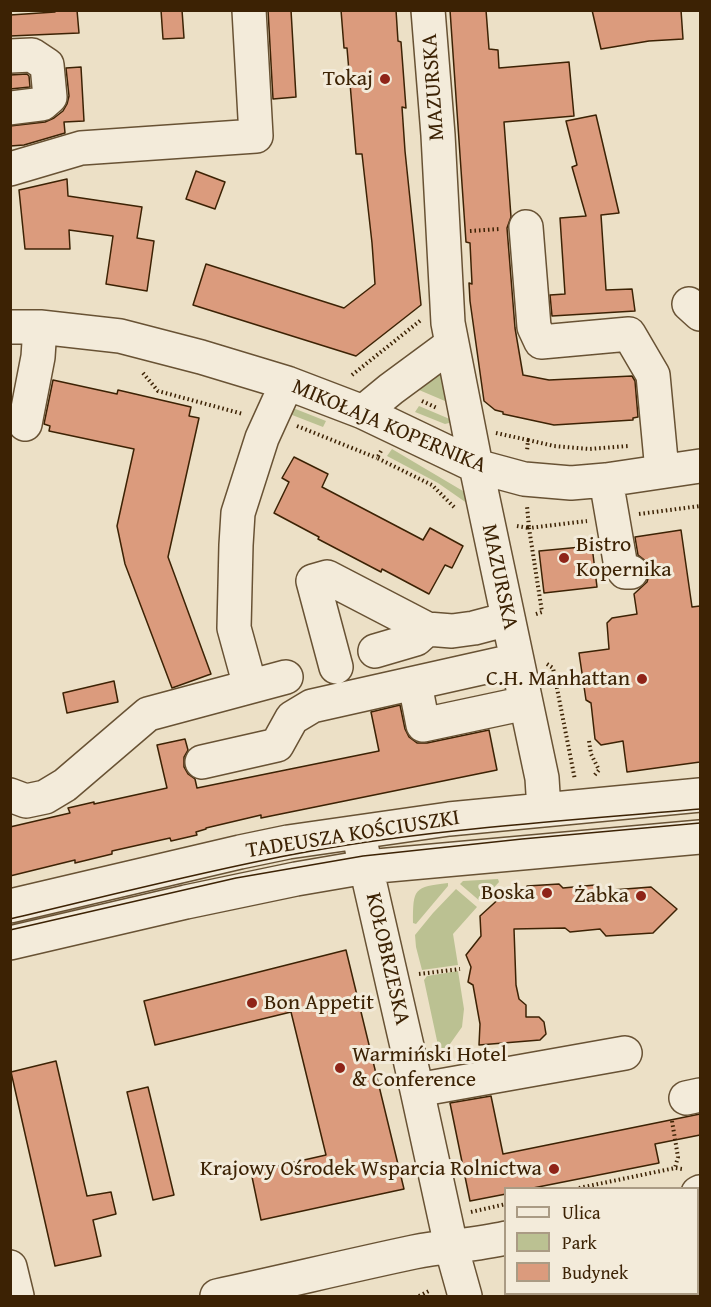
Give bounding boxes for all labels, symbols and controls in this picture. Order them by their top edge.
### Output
street label: MAZURSKA [417,33,451,141]
place label: Tokaj [323,66,373,92]
marker: Tokaj [378,72,392,86]
street label: MIKOŁAJA KOPERNIKA [288,374,490,480]
street label: MAZURSKA [475,522,523,632]
place label: Bistro Kopernika [576,532,672,584]
marker: Bistro Kopernika [557,551,571,565]
place label: C.H. Manhattan [486,666,630,692]
marker: C.H. Manhattan [635,672,649,686]
street label: TADEUSZA KOŚCIUSZKI [244,805,462,865]
place label: Boska [481,880,535,906]
place label: Żabka [574,883,629,909]
marker: Boska [540,886,554,900]
marker: Żabka [634,889,648,903]
street label: KOŁOBRZESKA [359,890,415,1028]
place label: Bon Appetit [264,990,374,1016]
marker: Bon Appetit [245,996,259,1010]
place label: Warmiński Hotel & Conference [352,1042,507,1094]
marker: Warmiński Hotel & Conference [333,1061,347,1075]
place label: Krajowy Ośrodek Wsparcia Rolnictwa [200,1156,542,1182]
marker: Krajowy Ośrodek Wsparcia Rolnictwa [547,1162,561,1176]
legend [504,1187,699,1295]
text: Ulica [562,1199,600,1226]
text: Park [562,1229,597,1256]
text: Budynek [562,1259,628,1286]

